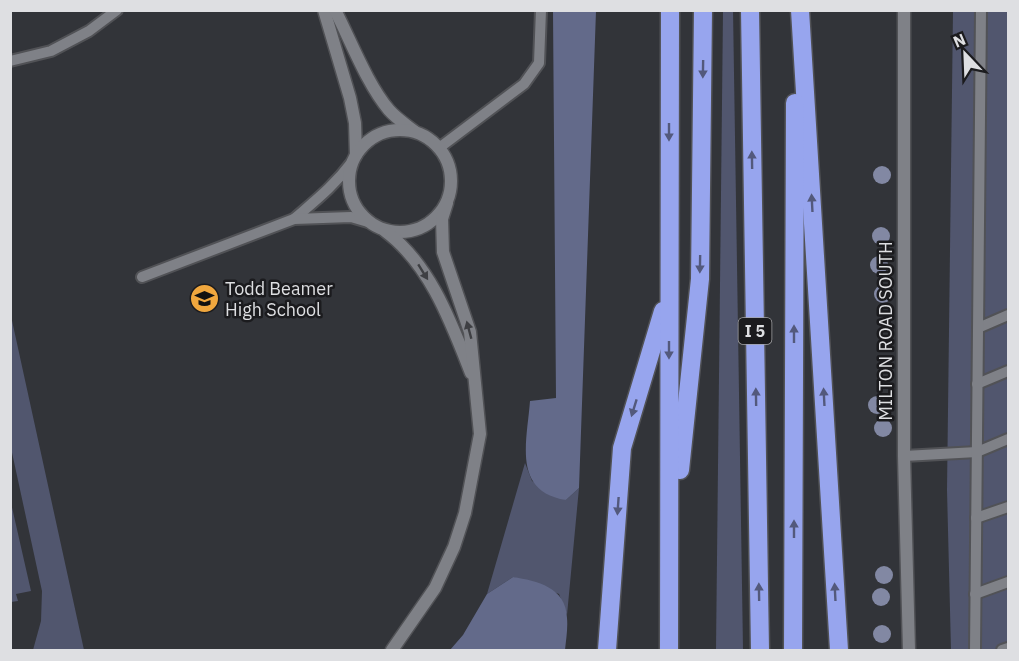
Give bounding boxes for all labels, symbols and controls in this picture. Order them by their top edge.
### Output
north arrow [935,24,995,84]
text: N [950,29,968,52]
one-way arrow [698,59,707,78]
one-way arrow [664,122,674,141]
one-way arrow [747,151,757,170]
one-way arrow [807,193,817,212]
street label: MILTON ROAD SOUTH [874,241,897,421]
one-way arrow [695,254,705,273]
one-way arrow [418,264,429,281]
place label: Todd Beamer High School [225,277,333,321]
school or university icon: Todd Beamer High School [188,283,220,315]
road number: I 5 [738,318,771,344]
one-way arrow [463,321,473,339]
one-way arrow [789,325,799,344]
one-way arrow [664,341,674,360]
one-way arrow [751,388,760,407]
one-way arrow [819,388,828,407]
one-way arrow [629,399,638,417]
one-way arrow [613,497,622,516]
one-way arrow [789,520,799,539]
one-way arrow [754,583,763,602]
one-way arrow [831,583,840,602]

